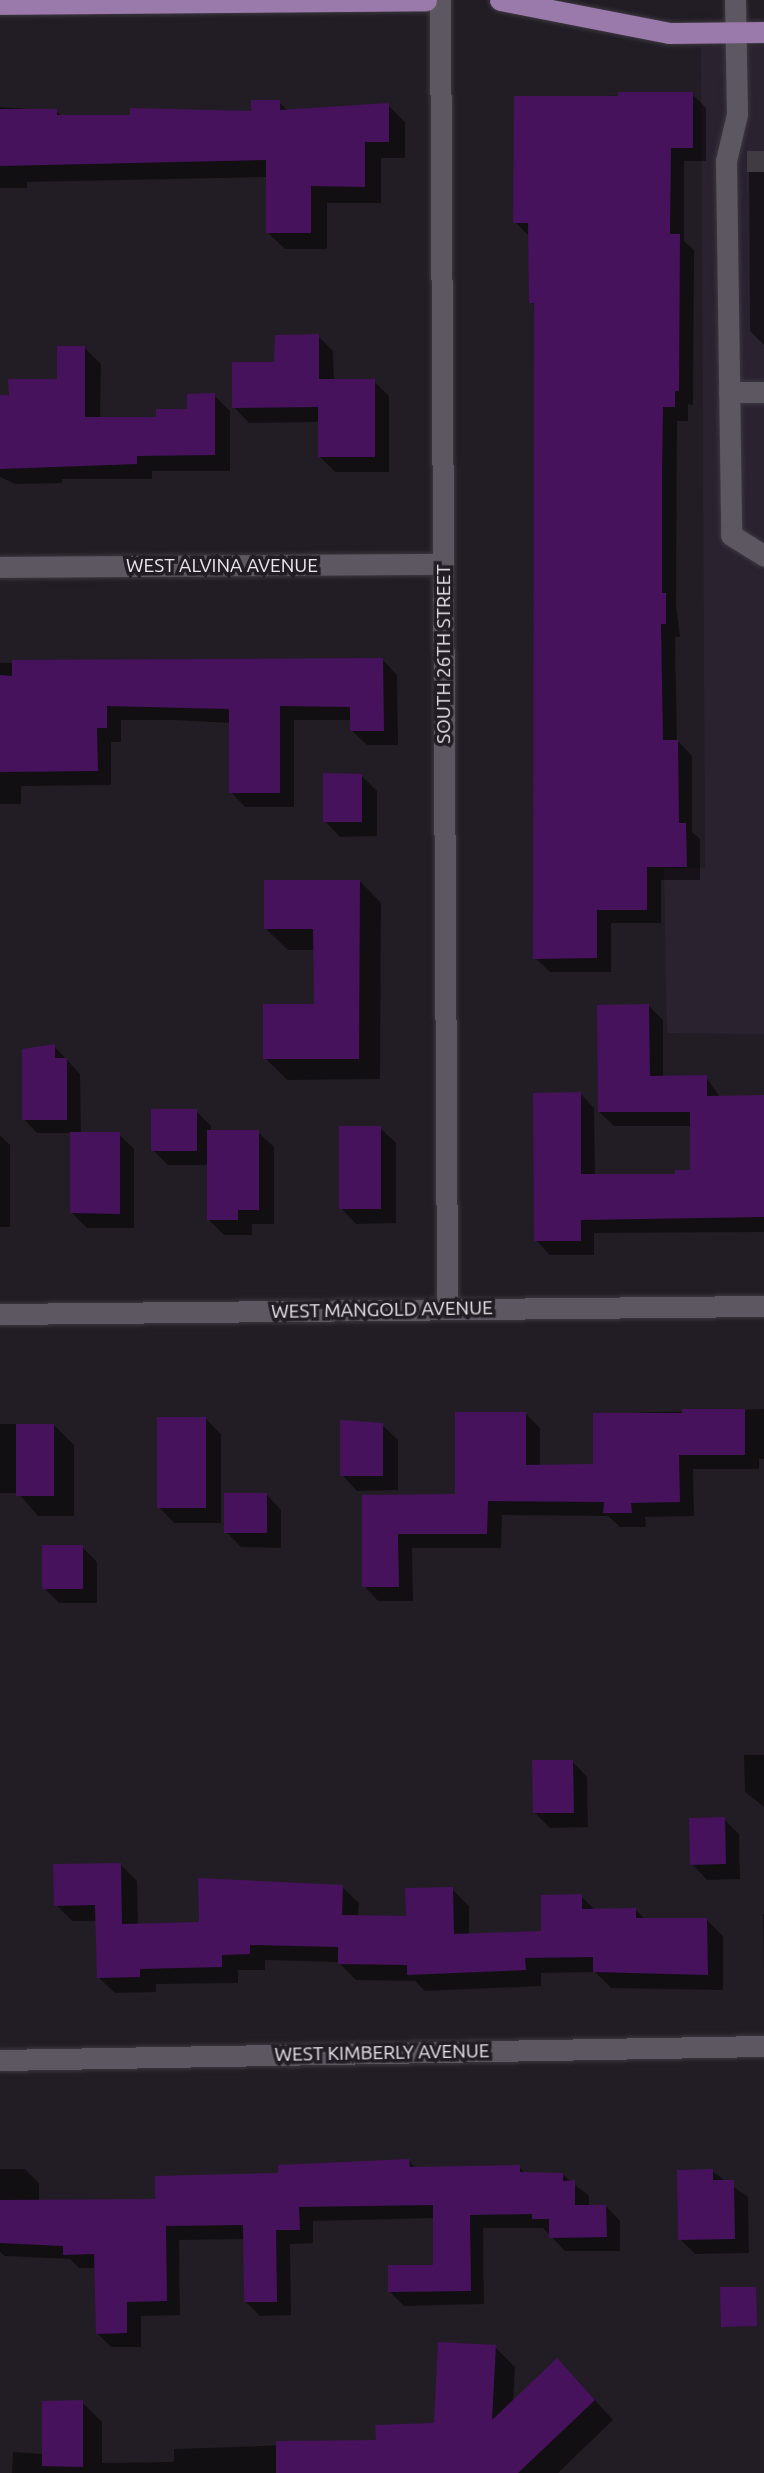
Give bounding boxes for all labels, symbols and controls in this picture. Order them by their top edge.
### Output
street label: WEST ALVINA AVENUE [126,555,318,577]
street label: SOUTH 26TH STREET [433,564,455,744]
street label: WEST MANGOLD AVENUE [271,1297,493,1323]
street label: WEST KIMBERLY AVENUE [274,2040,490,2066]

